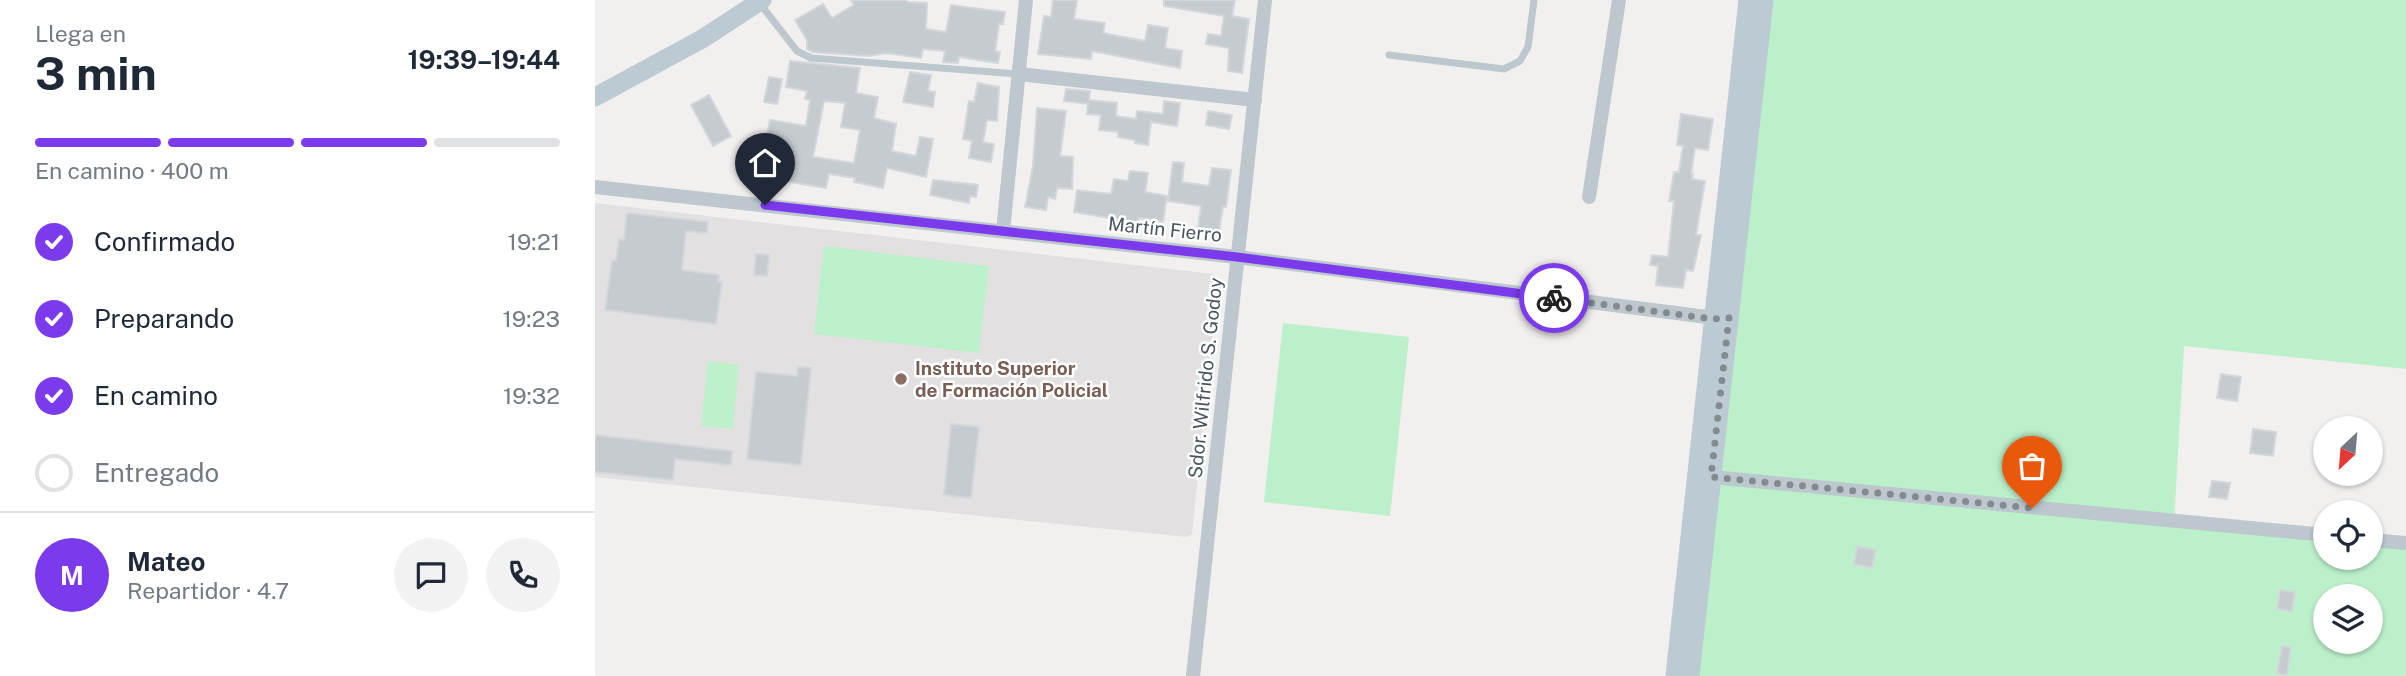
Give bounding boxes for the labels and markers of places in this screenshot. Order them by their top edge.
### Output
pin [735,133,795,205]
place label: Instituto Superior de Formación Policial [915,357,1108,401]
marker: Instituto Superior de Formación Policial [893,371,909,387]
pin [2002,436,2062,508]

